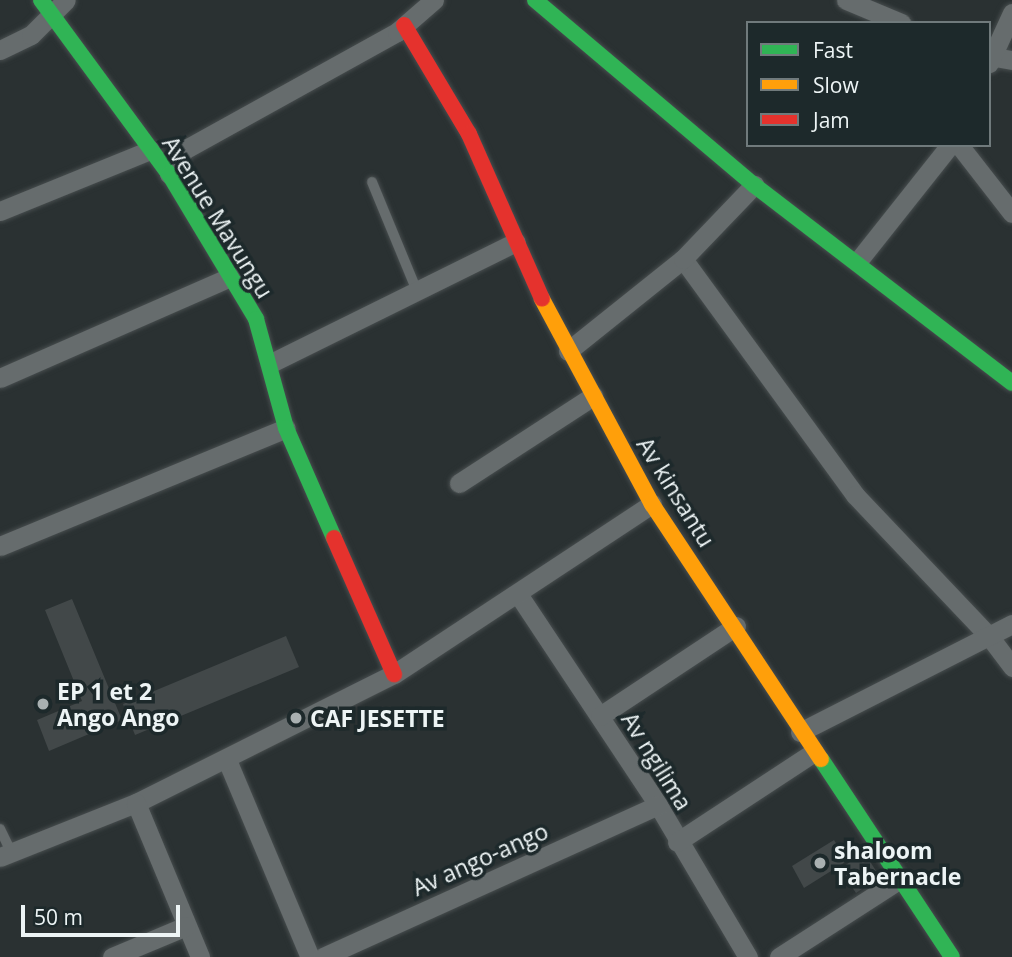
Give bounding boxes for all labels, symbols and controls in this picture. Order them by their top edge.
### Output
legend [746,21,991,147]
text: Fast [813,36,853,64]
text: Slow [813,71,859,99]
text: Jam [813,106,850,134]
street label: Avenue Mavungu [157,131,279,303]
street label: Av kinsantu [631,432,721,552]
place label: EP 1 et 2 Ango Ango [57,677,179,731]
marker: EP 1 et 2 Ango Ango [35,696,51,712]
place label: CAF JESETTE [310,704,445,732]
street label: Av ngilima [616,707,698,815]
marker: CAF JESETTE [288,710,304,726]
street label: Av ango-ango [408,817,552,901]
place label: shaloom Tabernacle [834,836,961,890]
marker: shaloom Tabernacle [812,855,828,871]
scale bar [24,890,184,934]
text: 50 m [34,903,83,931]

